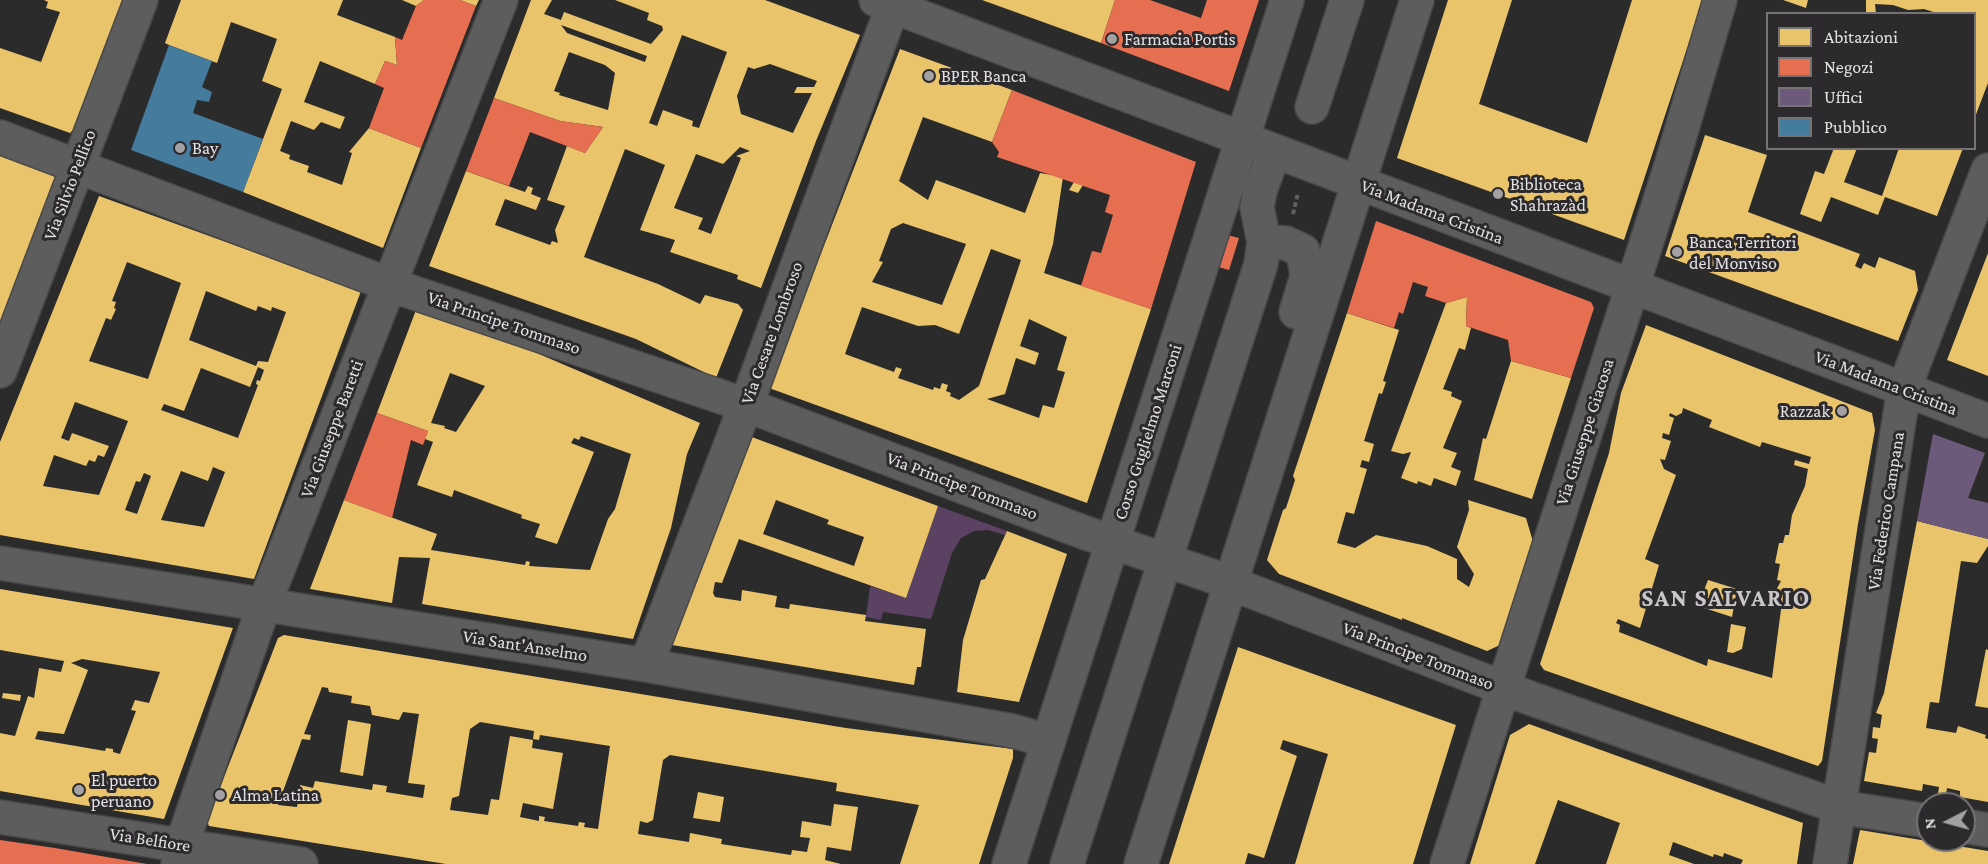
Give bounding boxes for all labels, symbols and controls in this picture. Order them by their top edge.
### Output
legend [1766,12,1976,150]
text: Abitazioni [1824,27,1898,47]
place label: Farmacia Portis [1124,28,1236,50]
marker: Farmacia Portis [1105,32,1119,46]
text: Negozi [1824,57,1874,77]
place label: BPER Banca [941,65,1027,87]
marker: BPER Banca [922,69,936,83]
text: Uffici [1824,87,1863,107]
text: Pubblico [1824,117,1887,137]
street label: Via Silvio Pellico [39,127,101,243]
place label: Bay [192,137,218,159]
marker: Bay [173,141,187,155]
place label: Biblioteca Shahrazàd [1510,173,1586,216]
street label: Via Madama Cristina [1358,175,1506,249]
marker: Biblioteca Shahrazàd [1491,187,1505,201]
place label: Banca Territori del Monviso [1689,231,1796,274]
marker: Banca Territori del Monviso [1670,245,1684,259]
street label: Via Cesare Lombroso [736,259,808,407]
street label: Via Principe Tommaso [425,287,583,359]
street label: Corso Guglielmo Marconi [1109,341,1187,523]
street label: Via Madama Cristina [1812,346,1960,420]
street label: Via Giuseppe Giacosa [1551,356,1619,508]
street label: Via Giuseppe Baretti [296,357,368,501]
place label: Razzak [1780,400,1830,422]
marker: Razzak [1835,404,1849,418]
street label: Via Federico Campana [1863,430,1909,592]
street label: Via Principe Tommaso [883,447,1041,525]
district label: SAN SALVARIO [1641,585,1811,613]
street label: Via Principe Tommaso [1339,617,1497,695]
street label: Via Sant'Anselmo [461,625,589,667]
place label: El puerto peruano [91,769,157,812]
marker: El puerto peruano [72,783,86,797]
place label: Alma Latina [232,784,319,806]
marker: Alma Latina [213,788,227,802]
north arrow [1916,792,1976,852]
text: N [1921,817,1939,830]
street label: Via Belfiore [108,823,192,857]

